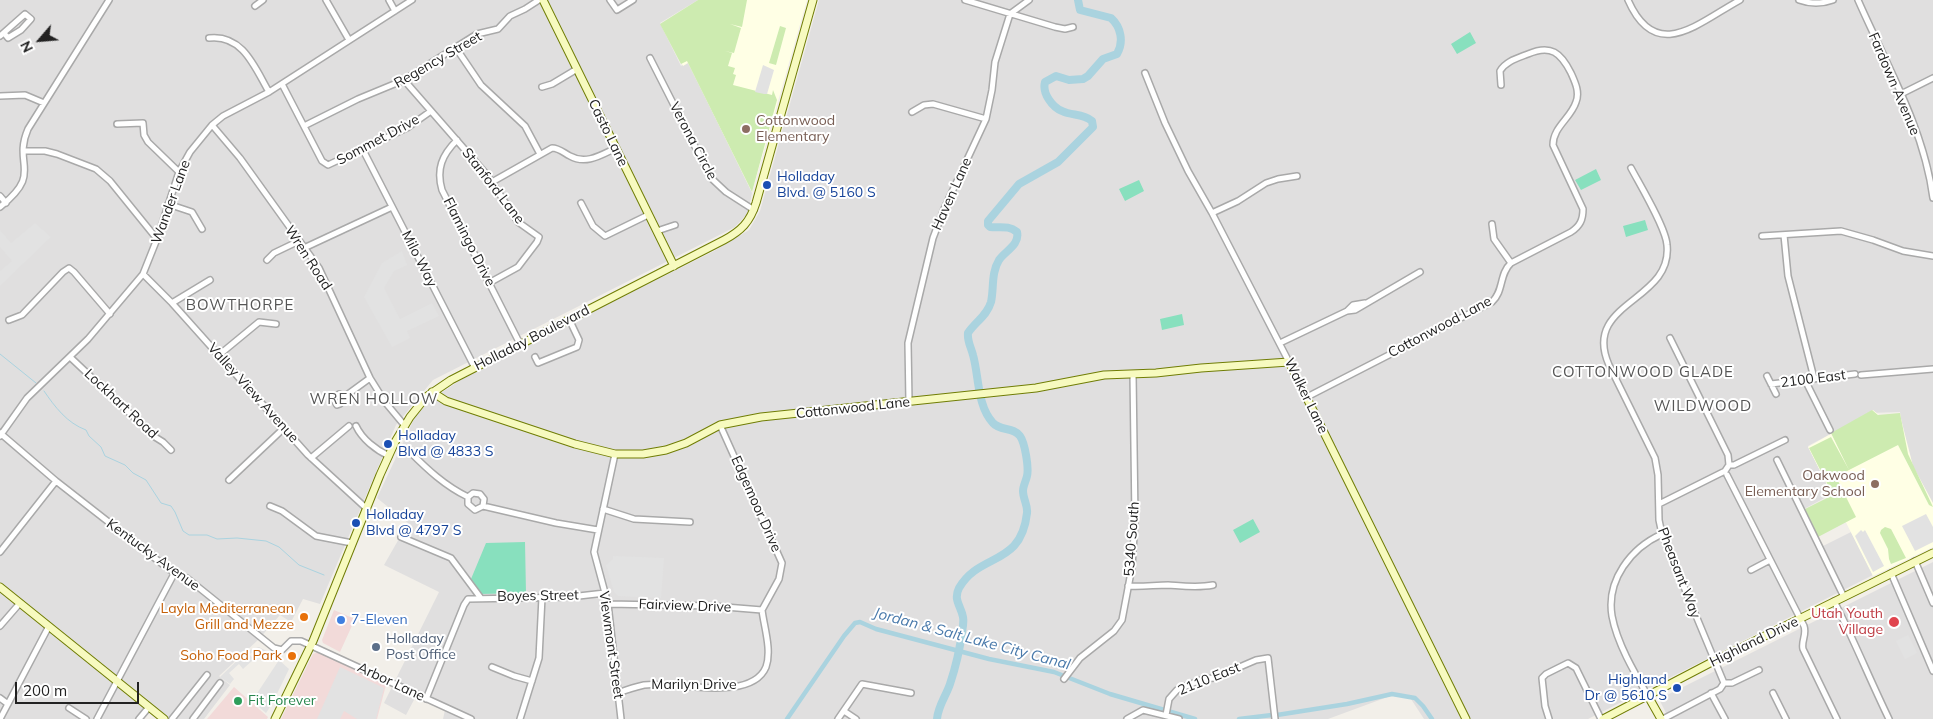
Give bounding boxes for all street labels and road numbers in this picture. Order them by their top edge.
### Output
street label: Regency Street [391,28,485,92]
street label: Fardown Avenue [1865,30,1923,138]
street label: Casto Lane [584,97,632,169]
street label: Verona Circle [665,99,721,183]
street label: Sommet Drive [334,111,422,169]
street label: Stanford Lane [458,145,528,227]
street label: Haven Lane [929,155,975,233]
street label: Wander Lane [148,158,194,246]
street label: Flamingo Drive [439,195,499,289]
street label: Wren Road [281,223,335,293]
street label: Milo Way [398,228,440,290]
street label: Cottonwood Lane [1385,293,1495,361]
street label: Holladay Boulevard [472,302,592,374]
street label: Valley View Avenue [204,340,302,446]
street label: Walker Lane [1281,356,1331,436]
street label: Lockhart Road [81,366,161,442]
street label: 2100 East [1779,367,1847,391]
street label: Cottonwood Lane [795,394,911,422]
street label: Edgemoor Drive [727,453,785,555]
street label: 5340 South [1121,501,1143,577]
street label: Kentucky Avenue [103,516,203,594]
street label: Pheasant Way [1654,525,1704,621]
street label: Boyes Street [497,587,579,605]
street label: Viewmont Street [595,590,627,700]
street label: Fairview Drive [638,596,732,616]
street label: Highland Drive [1707,613,1801,671]
street label: Arbor Lane [355,659,427,705]
street label: 2110 East [1175,659,1243,699]
street label: Marilyn Drive [651,677,737,693]

